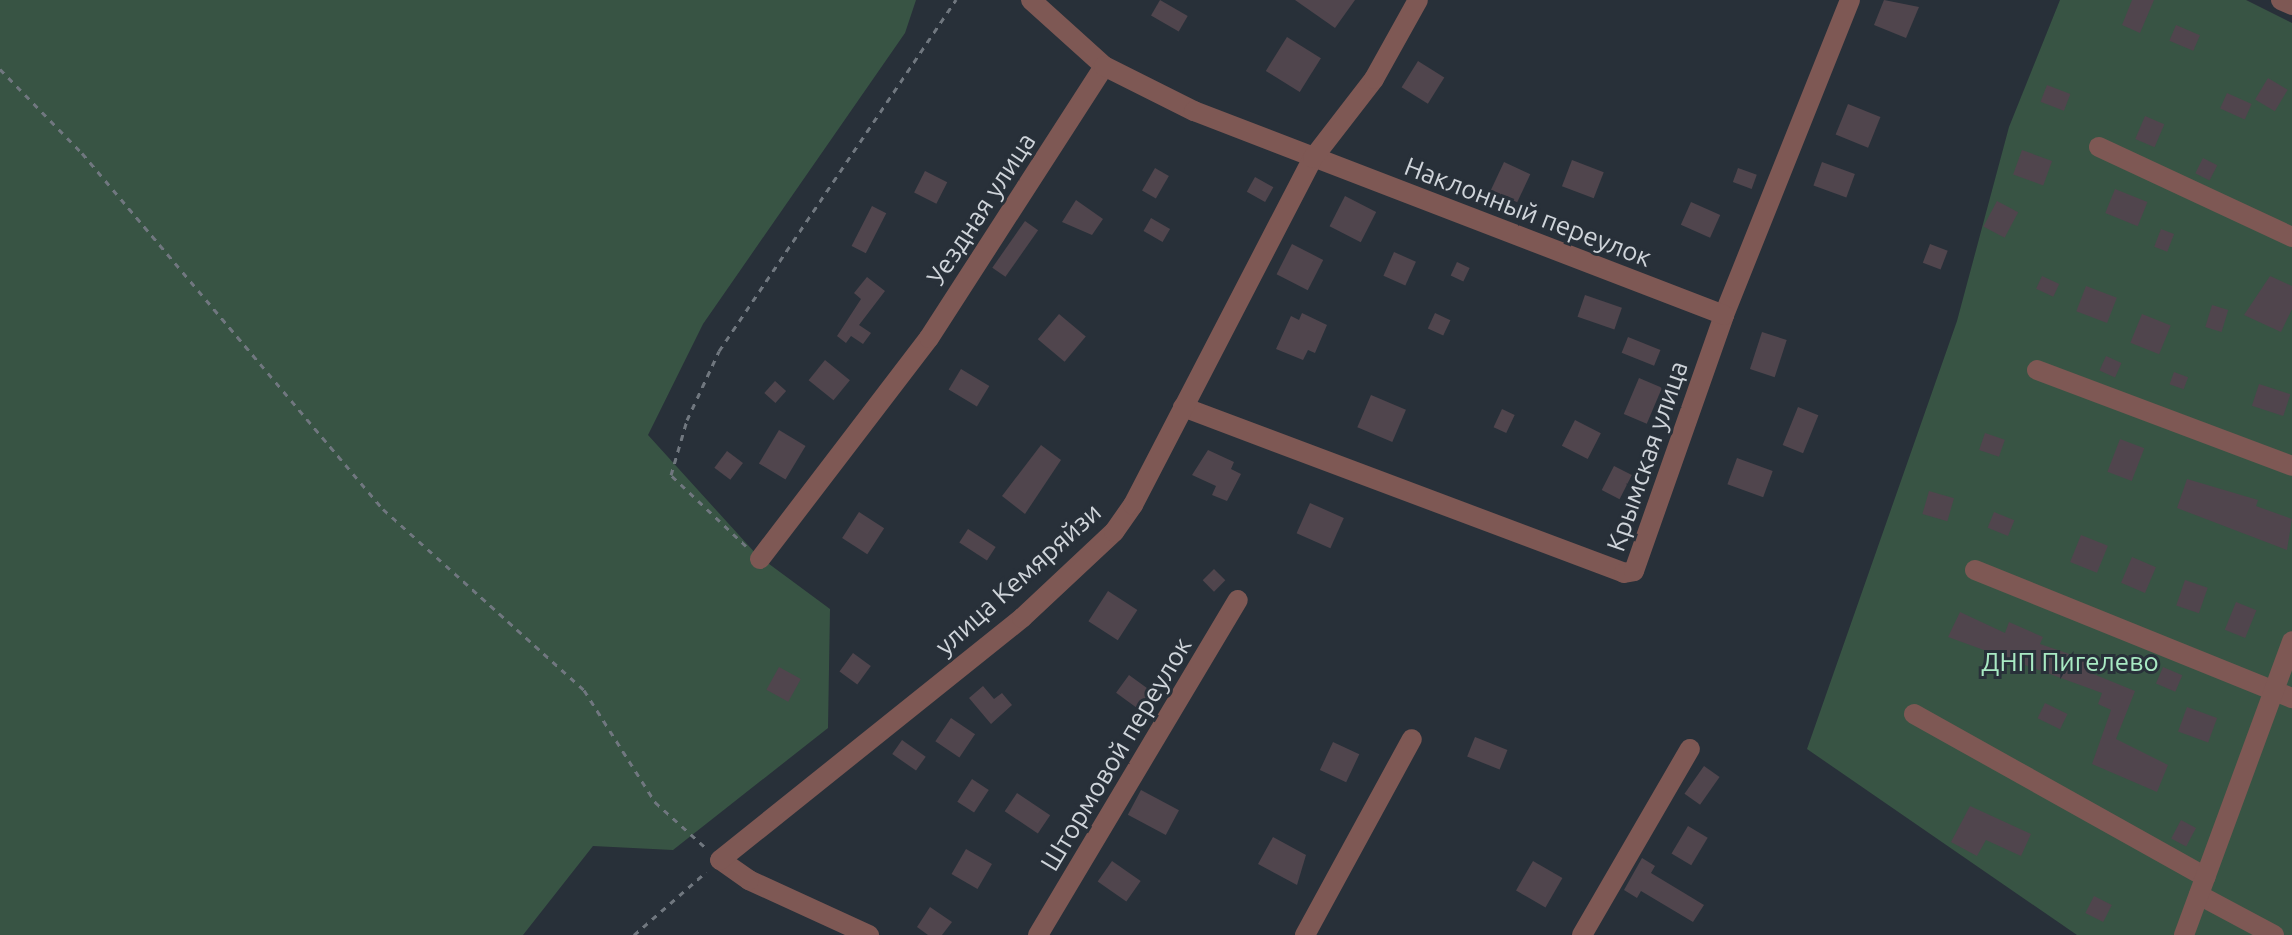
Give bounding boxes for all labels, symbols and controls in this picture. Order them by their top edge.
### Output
street label: Уездная улица [920,127,1042,291]
street label: Наклонный переулок [1400,151,1656,273]
street label: Крымская улица [1600,357,1694,555]
street label: улица Кемяряйзи [929,496,1107,662]
street label: Штормовой переулок [1034,632,1198,876]
park label: ДНП Пигелево [1981,646,2159,678]

